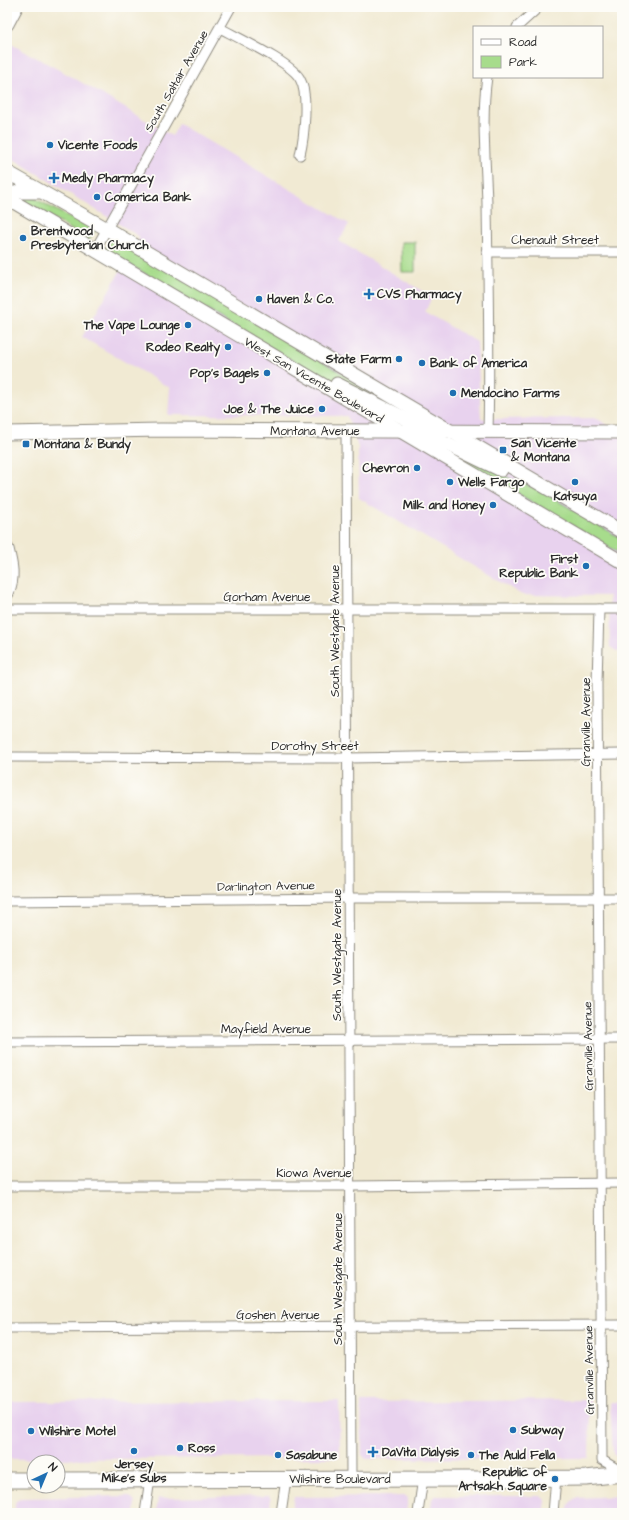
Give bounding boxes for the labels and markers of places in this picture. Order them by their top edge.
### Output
place label: Vicente Foods [57,137,138,154]
marker: Vicente Foods [45,140,55,150]
place label: Medly Pharmacy [62,170,154,188]
marker: Medly Pharmacy [49,173,59,183]
place label: Comerica Bank [105,189,192,206]
marker: Comerica Bank [92,192,102,202]
place label: Brentwood Presbyterian Church [31,223,150,255]
marker: Brentwood Presbyterian Church [18,233,28,243]
place label: CVS Pharmacy [377,286,462,304]
marker: CVS Pharmacy [364,289,374,299]
place label: Haven & Co. [267,291,334,308]
marker: Haven & Co. [254,294,264,304]
place label: The Vape Lounge [83,317,181,336]
marker: The Vape Lounge [183,320,193,330]
place label: Rodeo Realty [146,339,220,357]
marker: Rodeo Realty [223,342,233,352]
place label: State Farm [325,351,392,368]
marker: State Farm [394,354,404,364]
place label: Bank of America [430,355,528,372]
marker: Bank of America [417,358,427,368]
place label: Pop's Bagels [190,365,259,384]
marker: Pop's Bagels [262,368,272,378]
place label: Mendocino Farms [461,385,560,402]
marker: Mendocino Farms [448,388,458,398]
place label: Joe & The Juice [223,401,315,418]
marker: Joe & The Juice [317,404,327,414]
place label: San Vicente & Montana [510,435,577,466]
place label: Montana & Bundy [34,436,131,454]
marker: Montana & Bundy [21,439,31,449]
marker: San Vicente & Montana [498,445,508,455]
place label: Chevron [362,460,409,477]
marker: Chevron [412,463,422,473]
place label: Wells Fargo [457,474,525,493]
marker: Wells Fargo [445,477,455,487]
marker: Katsuya [570,477,580,487]
place label: Katsuya [553,488,597,506]
place label: Milk and Honey [403,497,485,515]
marker: Milk and Honey [488,500,498,510]
place label: First Republic Bank [499,551,579,583]
marker: First Republic Bank [581,561,591,571]
place label: Subway [520,1422,564,1440]
place label: Wilshire Motel [38,1423,116,1440]
marker: Subway [508,1425,518,1435]
marker: Wilshire Motel [26,1426,36,1436]
place label: Ross [188,1440,215,1457]
marker: Ross [175,1443,185,1453]
place label: DaVita Dialysis [382,1444,459,1462]
marker: Jersey Mike's Subs [129,1446,139,1456]
marker: DaVita Dialysis [367,1446,379,1458]
place label: Sasabune [285,1447,338,1464]
place label: The Auld Fella [478,1447,556,1464]
marker: Sasabune [273,1450,283,1460]
marker: The Auld Fella [466,1450,476,1460]
place label: Jersey Mike's Subs [102,1456,166,1487]
place label: Republic of Artsakh Square [458,1464,548,1496]
marker: Republic of Artsakh Square [550,1474,560,1484]

